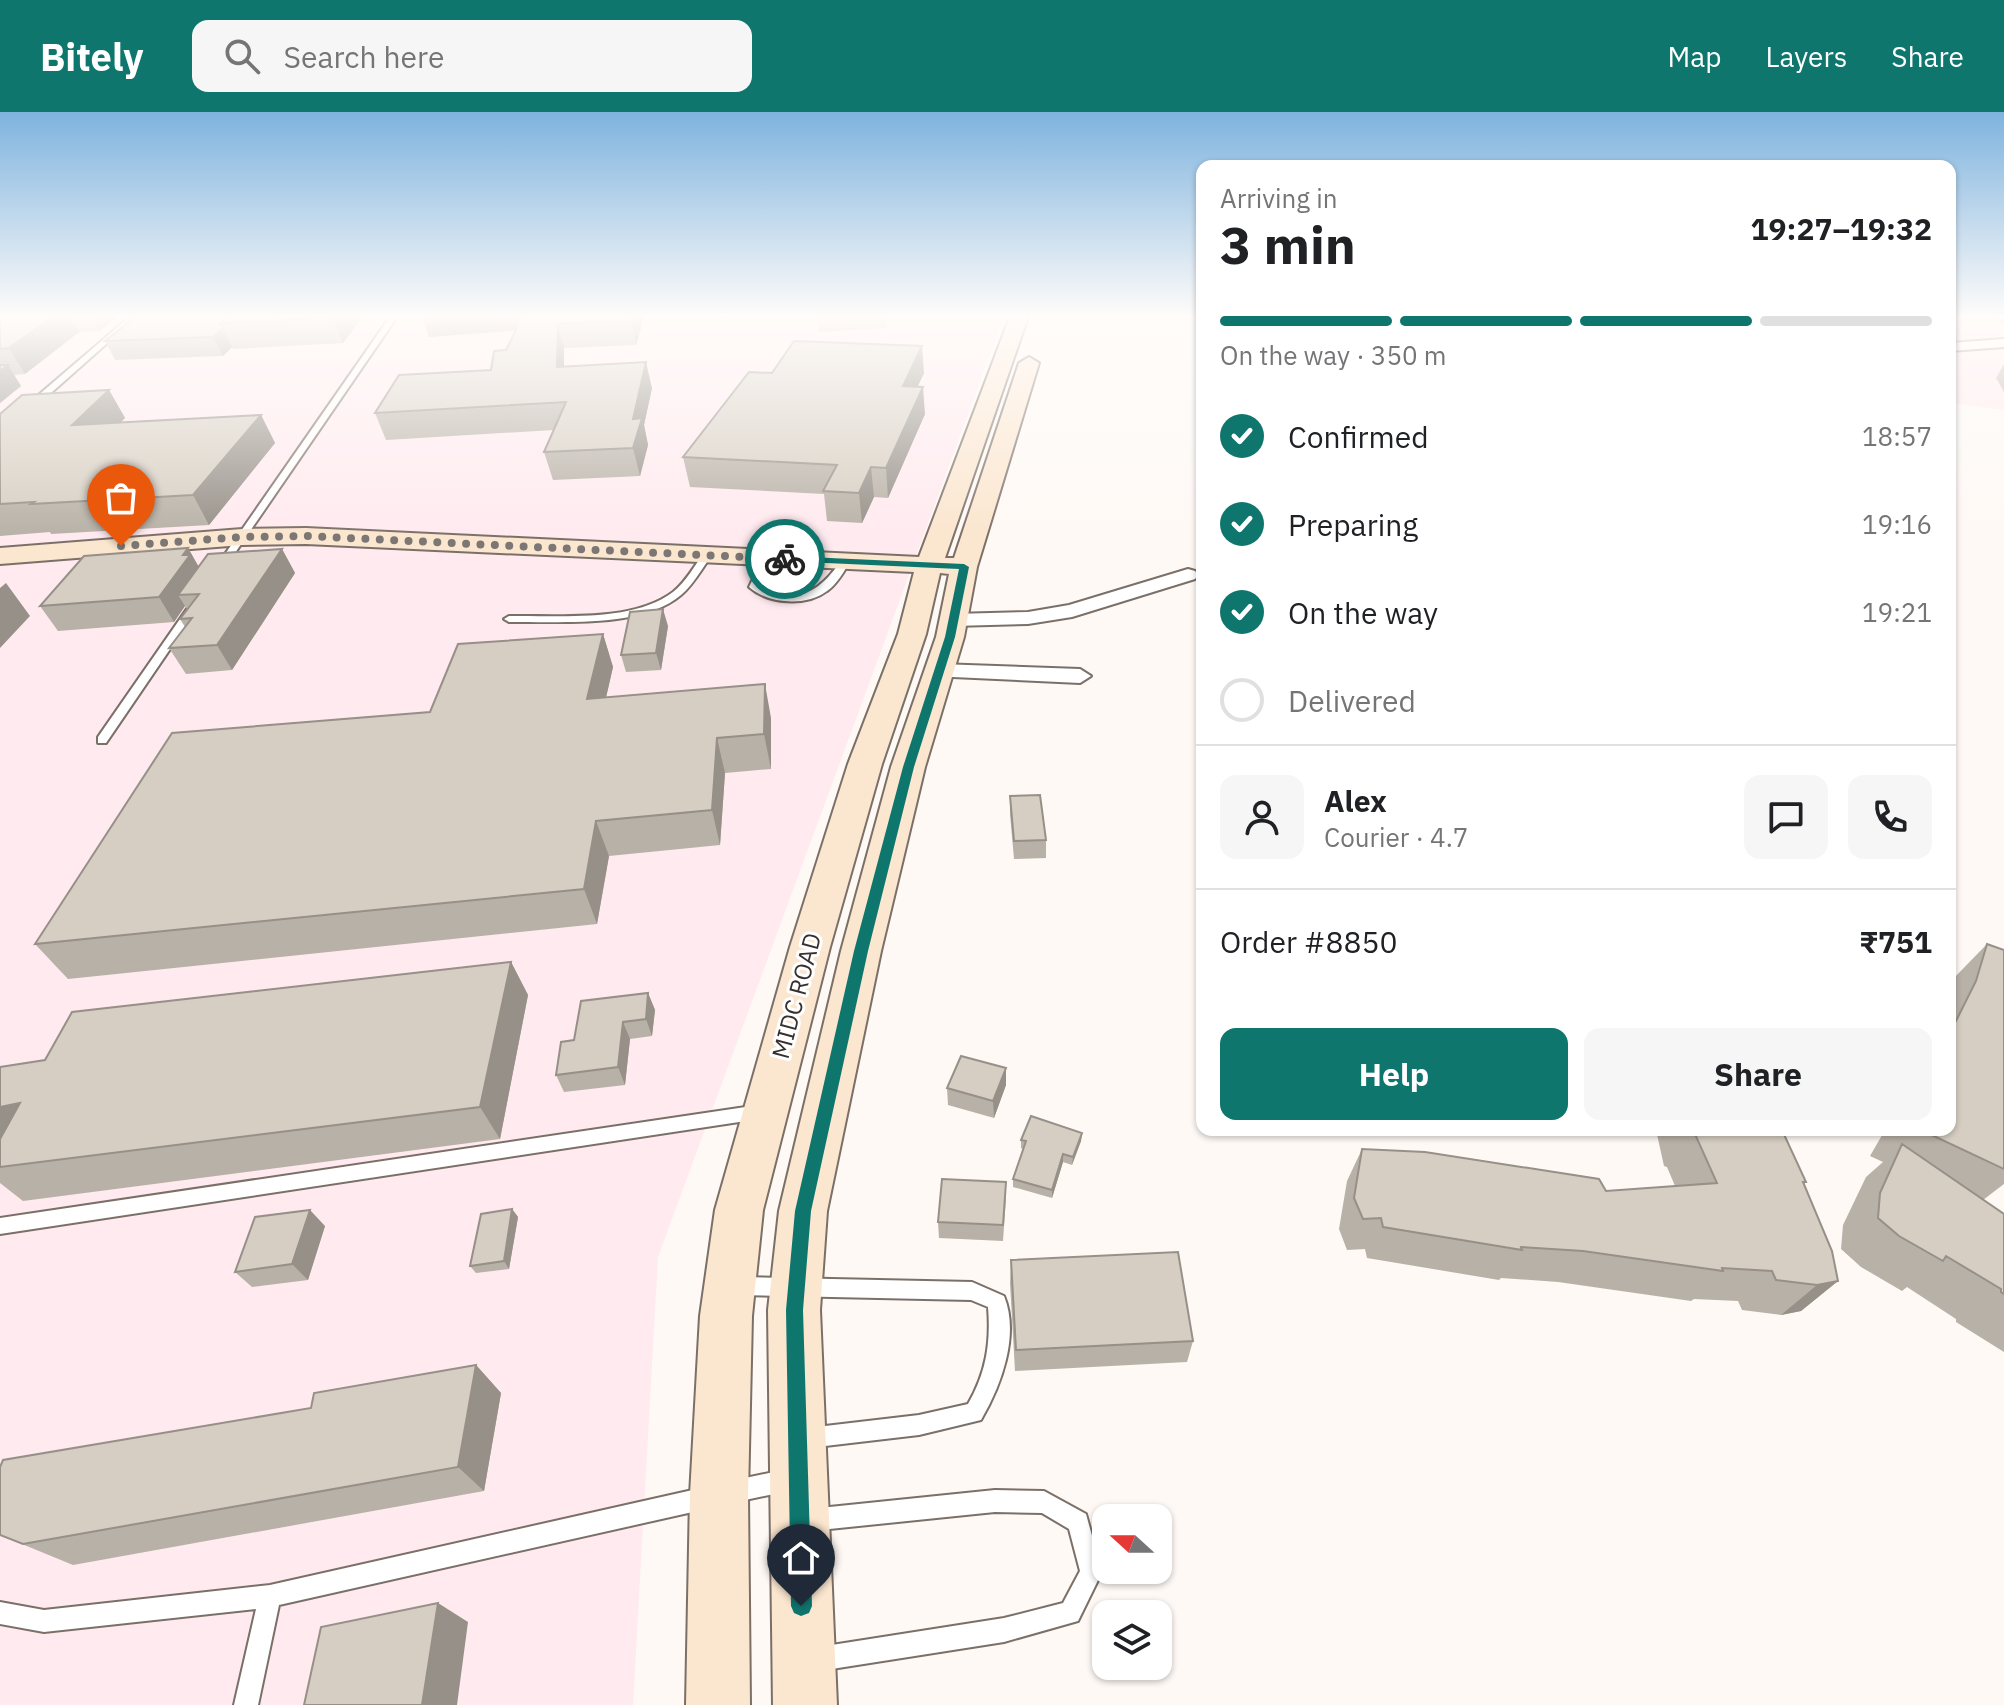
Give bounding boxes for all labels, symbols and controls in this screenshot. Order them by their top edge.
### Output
search box [192,20,752,92]
text: Bitely [40,32,144,81]
icon: search [220,34,264,78]
text: Search here [284,37,444,76]
text: Map [1667,38,1721,75]
text: Layers [1765,38,1847,75]
text: Share [1891,38,1964,75]
text: Arriving in [1220,181,1337,215]
text: 19:27–19:32 [1751,209,1932,248]
text: 3 min [1220,211,1356,278]
text: On the way · 350 m [1220,338,1446,372]
icon: check [1220,414,1264,458]
text: Confirmed [1288,417,1429,456]
text: 18:57 [1862,419,1932,453]
pin [87,464,155,546]
icon: bag [99,476,143,520]
icon: check [1220,502,1264,546]
text: Preparing [1288,505,1418,544]
text: 19:16 [1862,507,1932,541]
courier [745,519,825,599]
icon: bike [763,537,807,581]
icon: check [1220,590,1264,634]
text: On the way [1288,593,1438,632]
text: 19:21 [1862,595,1932,629]
text: Delivered [1288,681,1416,720]
button: person [1220,775,1304,859]
button: chat [1744,775,1828,859]
button: phone [1848,775,1932,859]
text: Alex [1324,781,1387,820]
text: Courier · 4.7 [1324,820,1468,854]
text: Order #8850 [1220,922,1397,961]
text: ₹751 [1859,922,1932,961]
street label: MIDC ROAD [764,929,828,1062]
button: Help [1220,1028,1568,1120]
button: Share [1584,1028,1932,1120]
north arrow [1092,1504,1172,1584]
map controls [1092,1504,1172,1680]
pin [767,1524,835,1606]
icon: home [779,1536,823,1580]
button: layers [1092,1600,1172,1680]

